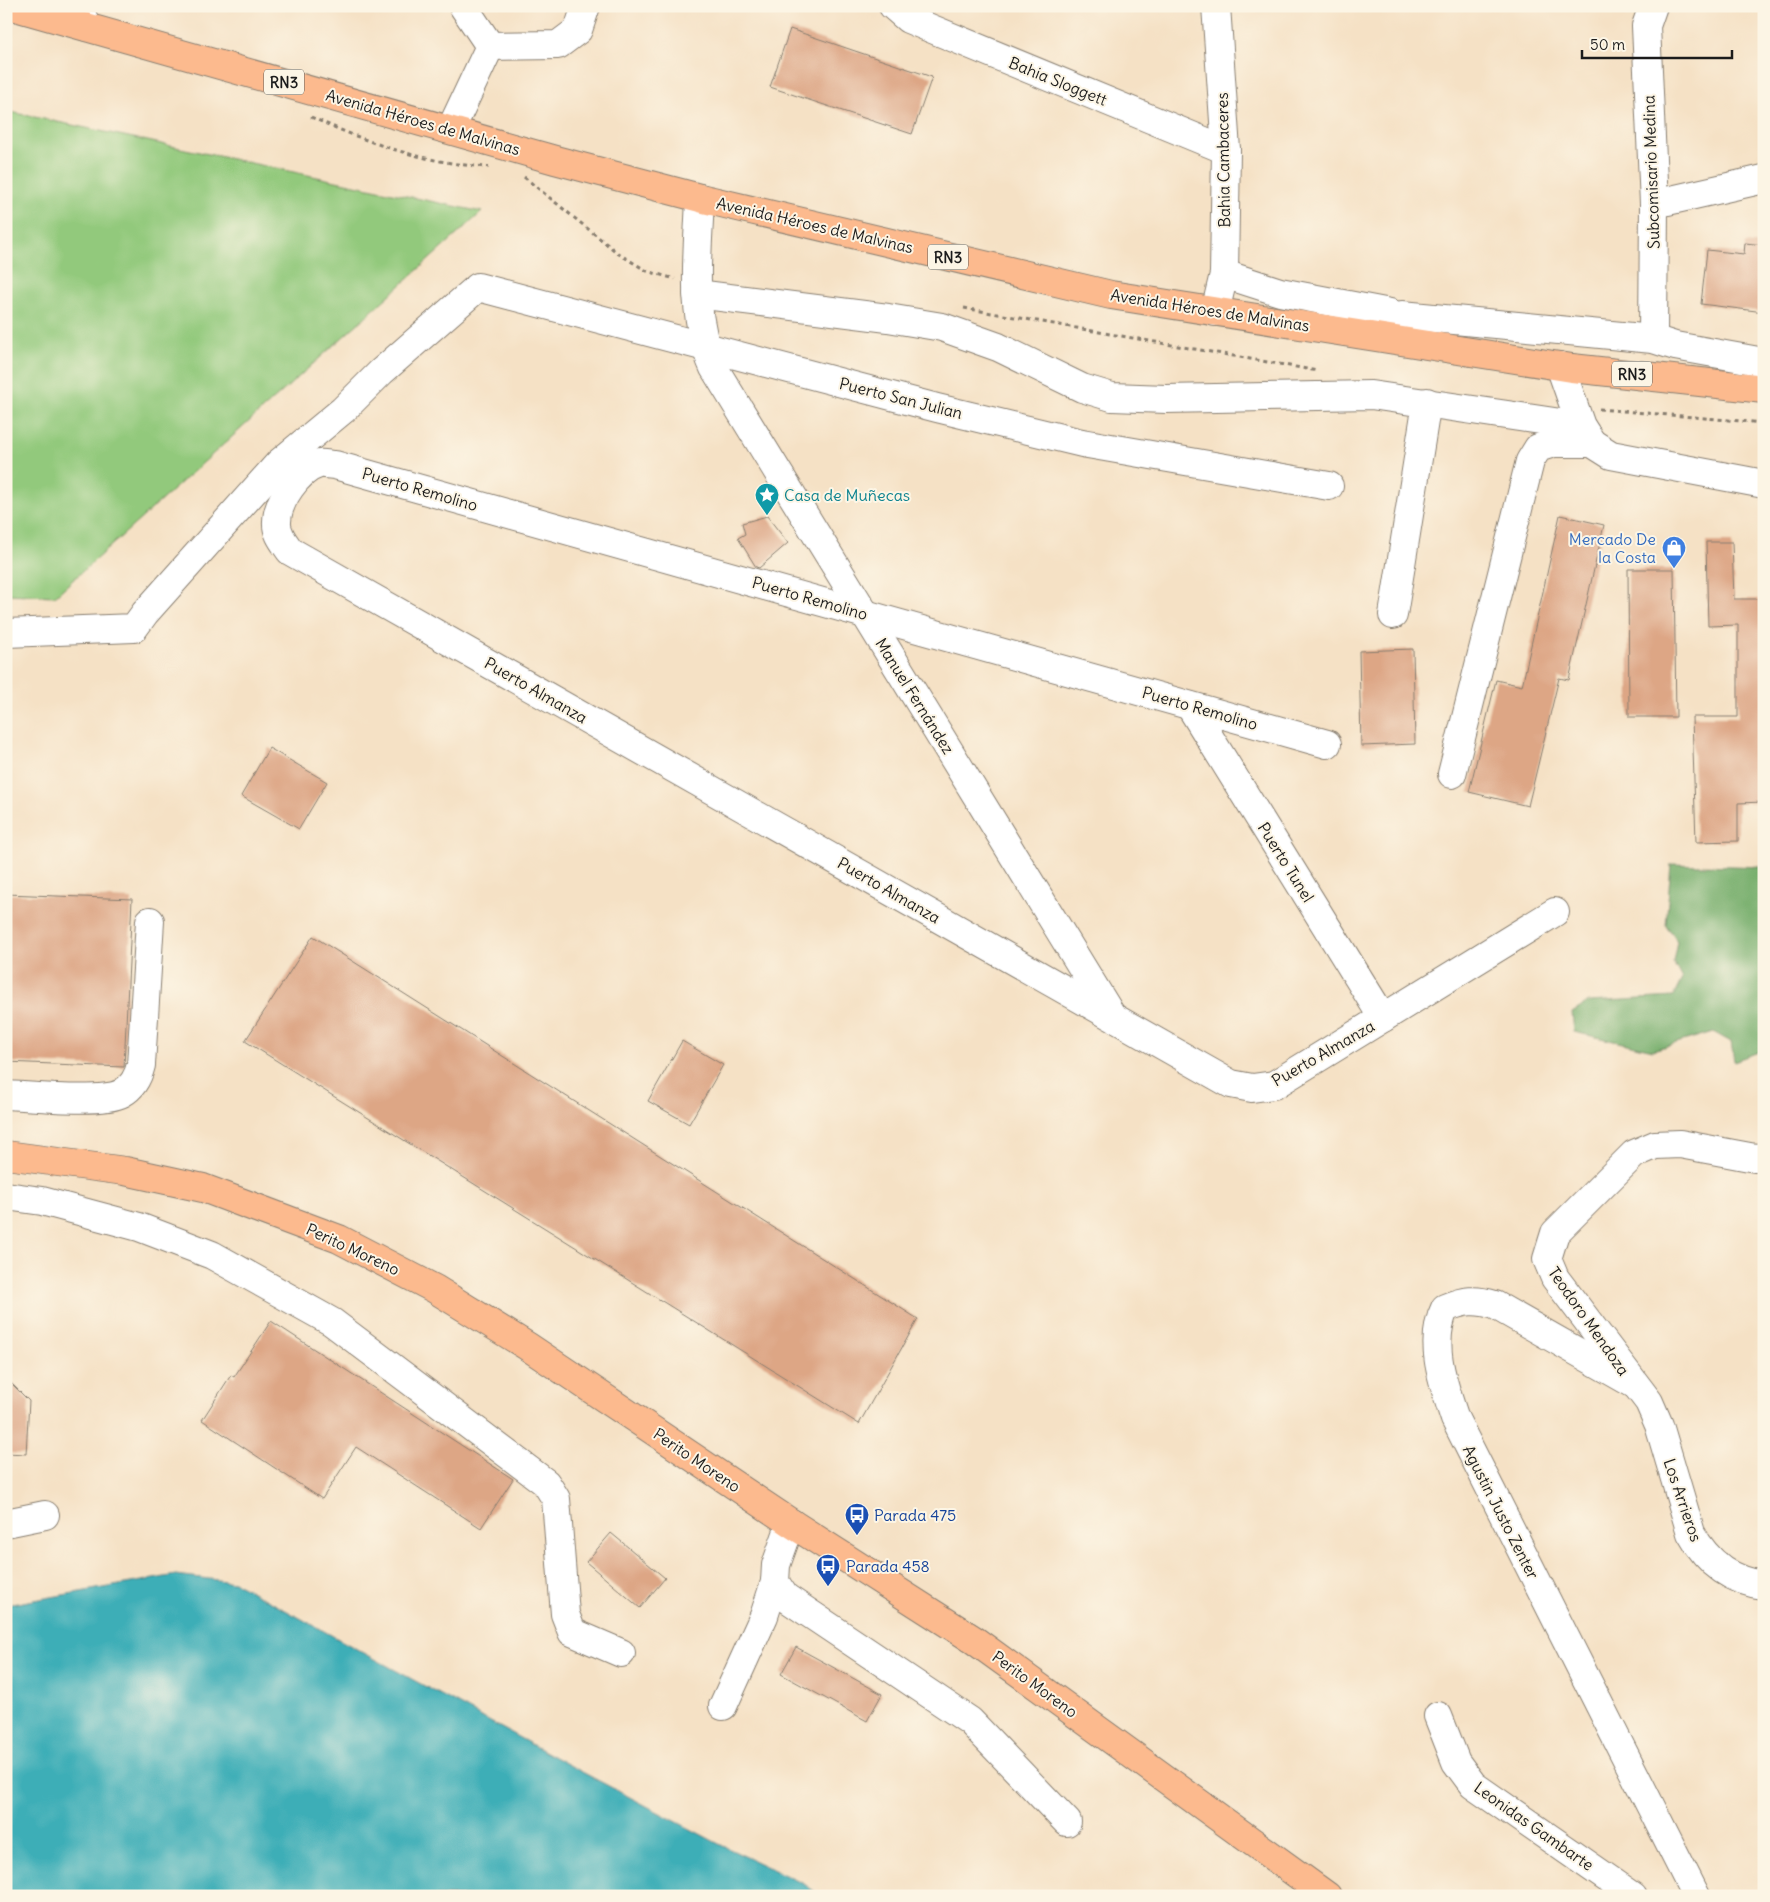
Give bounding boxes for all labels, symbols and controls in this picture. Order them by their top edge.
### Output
scale bar [1582,28,1732,60]
text: 50 m [1590,35,1625,54]
street label: Bahia Sloggett [1006,52,1111,110]
road number: RN3 [264,70,304,94]
street label: Avenida Héroes de Malvinas [324,85,522,159]
street label: Bahia Cambaceres [1212,92,1234,228]
street label: Subcomisario Medina [1638,95,1664,249]
street label: Avenida Héroes de Malvinas [715,193,915,257]
road number: RN3 [928,244,968,270]
street label: Avenida Héroes de Malvinas [1109,284,1311,336]
road number: RN3 [1612,362,1652,386]
street label: Puerto San Julian [837,373,965,423]
street label: Puerto Remolino [360,463,480,515]
place icon: Casa de Muñecas [754,482,780,516]
place label: Casa de Muñecas [784,485,910,505]
place label: Mercado De la Costa [1569,529,1656,567]
shop icon: Mercado De la Costa [1661,535,1687,569]
street label: Puerto Remolino [750,572,870,624]
street label: Manuel Fernández [871,634,959,758]
street label: Puerto Almanza [481,653,591,727]
street label: Puerto Remolino [1140,682,1260,734]
street label: Puerto Tunel [1254,818,1318,906]
street label: Puerto Almanza [834,853,944,927]
street label: Puerto Almanza [1268,1016,1378,1090]
street label: Perito Moreno [303,1219,403,1279]
street label: Teodoro Mendoza [1544,1263,1634,1379]
street label: Perito Moreno [650,1424,744,1496]
street label: Agustin Justo Zenter [1459,1442,1544,1583]
street label: Los Arrieros [1659,1456,1707,1544]
bus stop icon: Parada 475 [844,1502,870,1536]
place label: Parada 475 [874,1505,956,1525]
bus stop icon: Parada 458 [815,1553,841,1587]
place label: Parada 458 [846,1556,930,1576]
street label: Perito Moreno [988,1646,1082,1722]
street label: Leonidas Gambarte [1470,1777,1598,1875]

